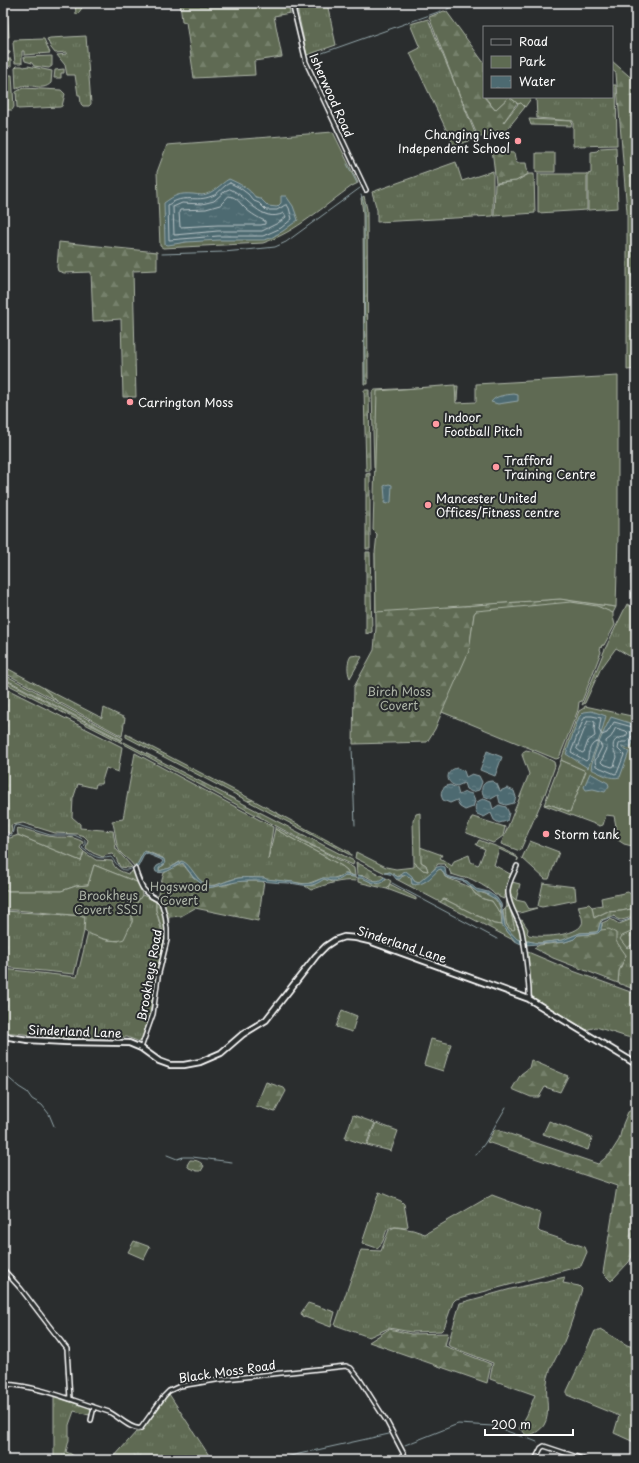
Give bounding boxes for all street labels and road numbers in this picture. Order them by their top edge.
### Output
street label: Isherwood Road [305,50,359,140]
street label: Sinderland Lane [355,921,450,967]
street label: Brookheys Road [132,928,166,1022]
street label: Sinderland Lane [28,1020,122,1042]
street label: Black Moss Road [177,1355,277,1387]

